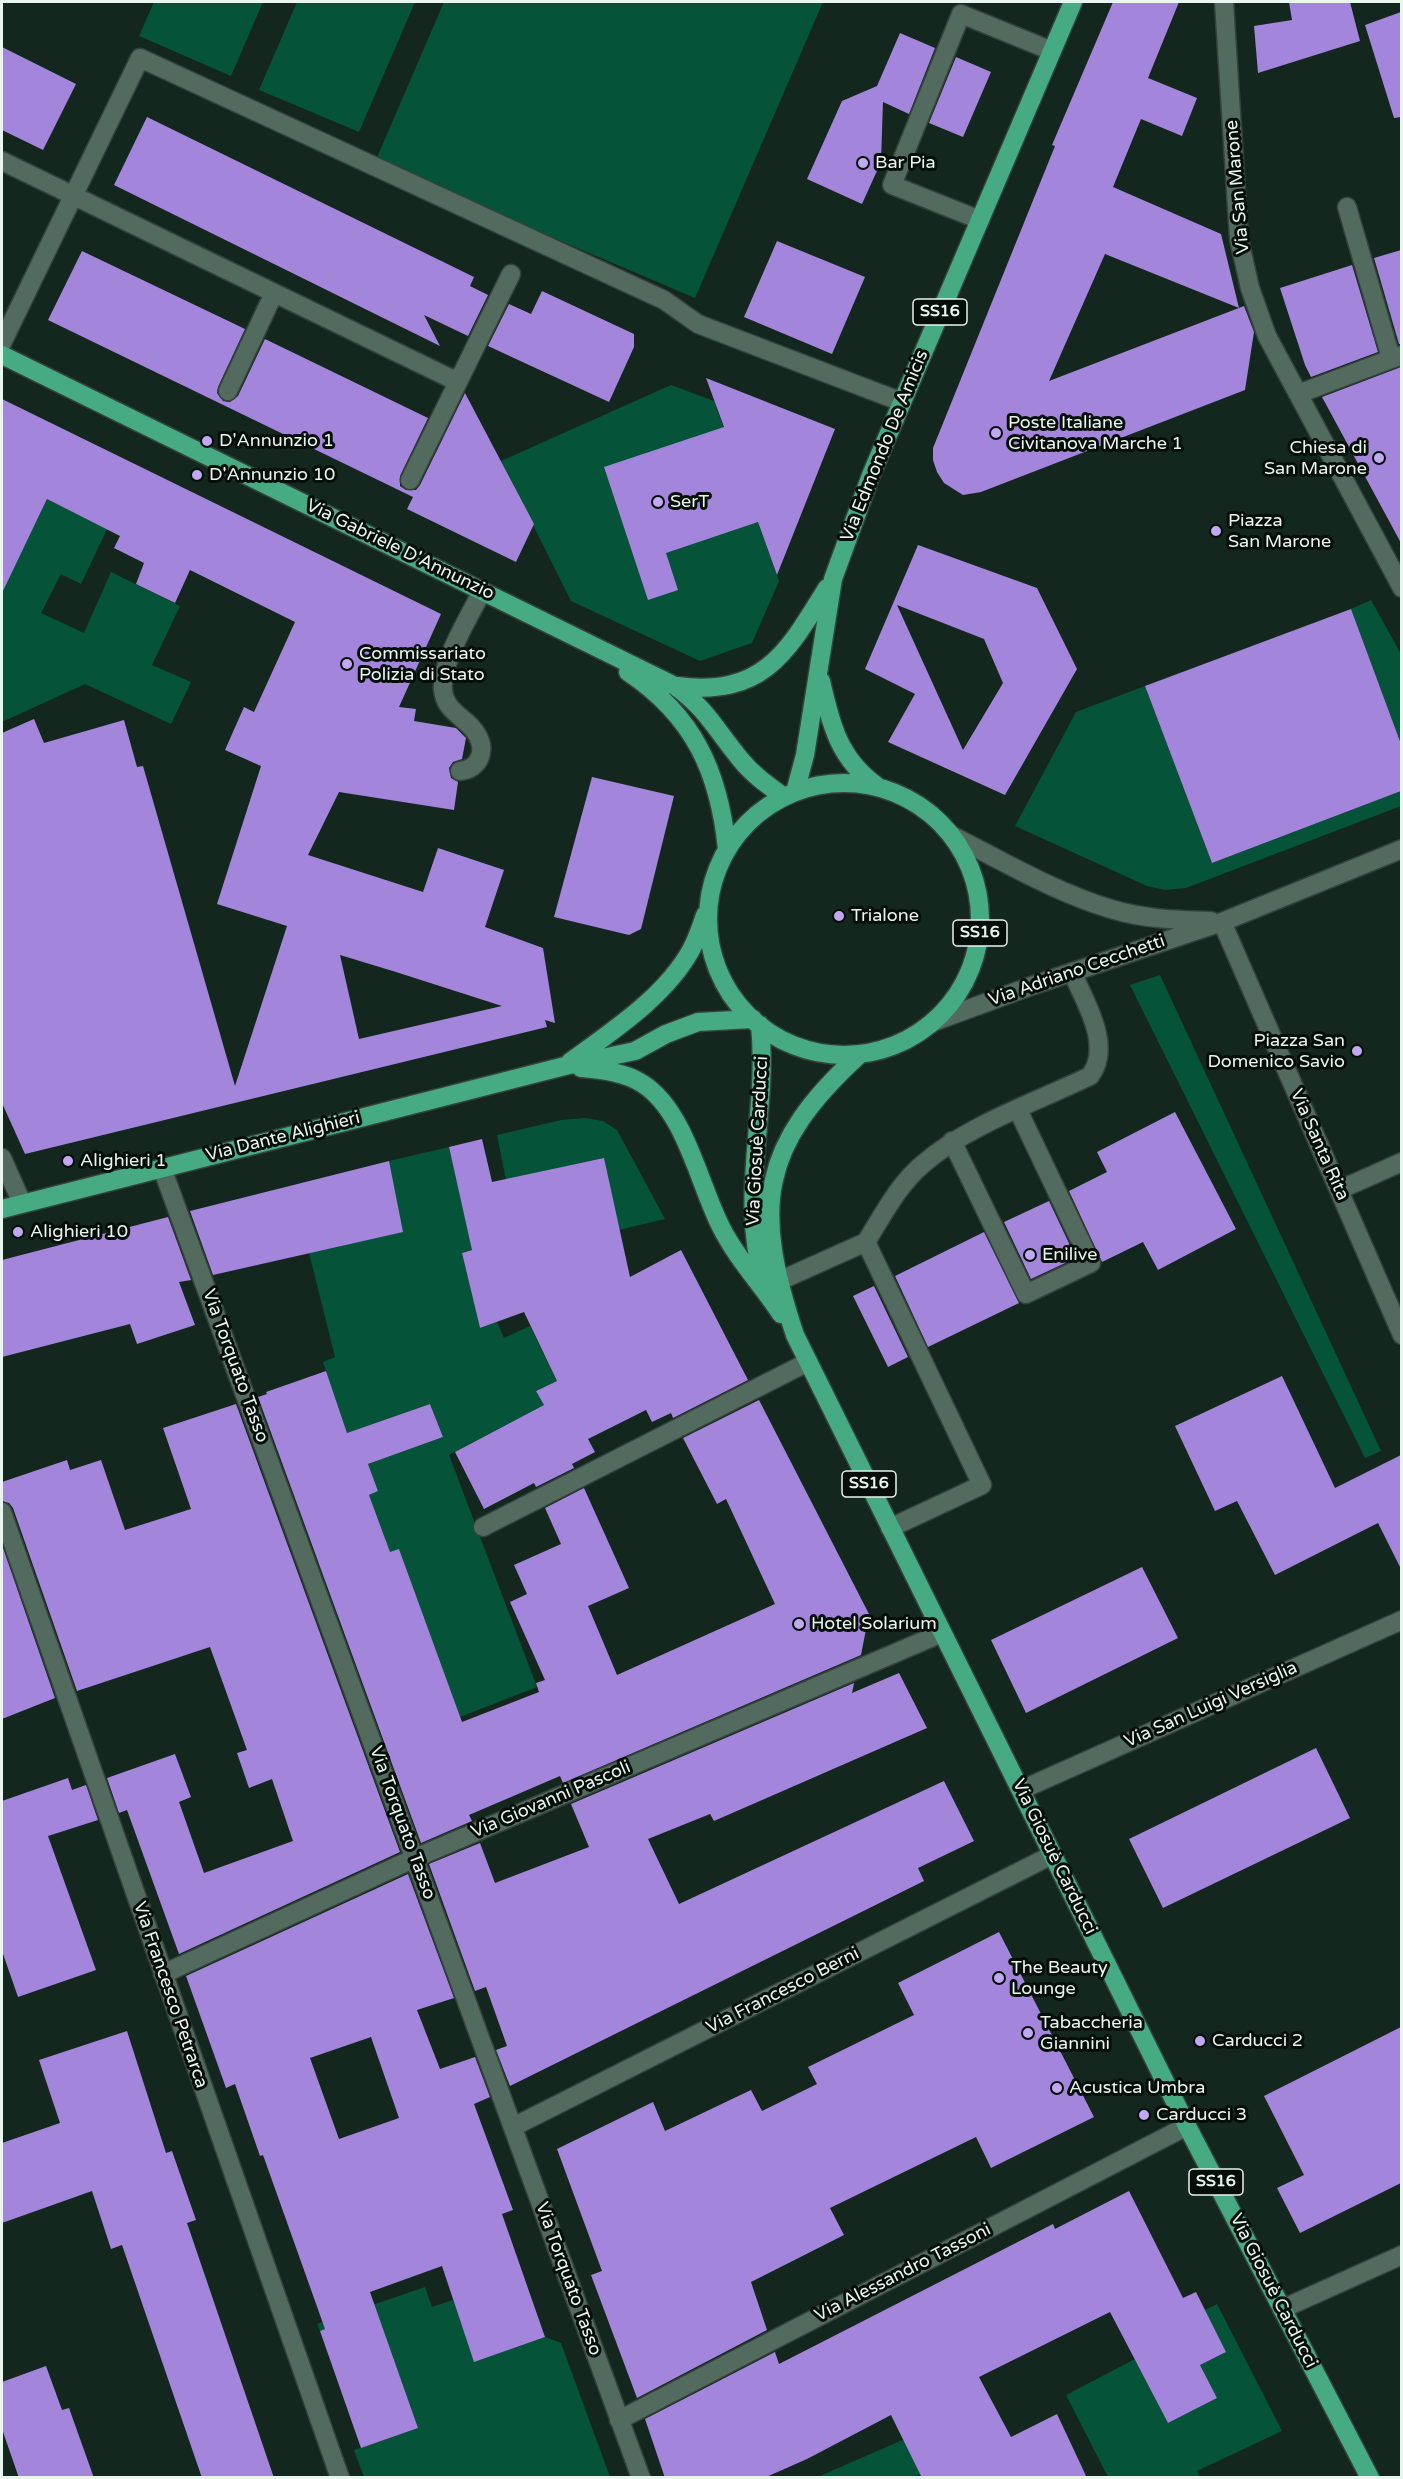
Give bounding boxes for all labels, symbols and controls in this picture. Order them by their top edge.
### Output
street label: Via San Marone [1221,119,1255,255]
place label: Bar Pia [875,152,936,174]
marker: Bar Pia [856,156,870,170]
road number: SS16 [913,299,967,325]
street label: Via Edmondo De Amicis [837,347,933,545]
place label: Poste Italiane Civitanova Marche 1 [1008,412,1183,454]
marker: Poste Italiane Civitanova Marche 1 [989,426,1003,440]
place label: D'Annunzio 1 [219,430,334,452]
marker: D'Annunzio 1 [200,434,214,448]
place label: Chiesa di San Marone [1264,437,1367,480]
marker: Chiesa di San Marone [1372,451,1386,465]
place label: D'Annunzio 10 [209,464,335,486]
marker: D'Annunzio 10 [190,468,204,482]
place label: SerT [670,491,709,513]
street label: Via Gabriele D'Annunzio [302,495,498,605]
marker: SerT [651,495,665,509]
place label: Piazza San Marone [1228,510,1331,552]
marker: Piazza San Marone [1209,524,1223,538]
place label: Commissariato Polizia di Stato [359,643,486,686]
marker: Commissariato Polizia di Stato [340,657,354,671]
place label: Trialone [851,905,919,927]
marker: Trialone [832,909,846,923]
road number: SS16 [953,920,1007,946]
street label: Via Adriano Cecchetti [986,931,1168,1011]
place label: Piazza San Domenico Savio [1208,1030,1345,1072]
marker: Piazza San Domenico Savio [1350,1044,1364,1058]
street label: Via Giosuè Carducci [743,1055,773,1227]
street label: Via Santa Rita [1285,1086,1353,1204]
street label: Via Dante Alighieri [204,1107,362,1167]
place label: Alighieri 1 [80,1150,167,1172]
marker: Alighieri 1 [61,1154,75,1168]
place label: Alighieri 10 [30,1221,128,1243]
marker: Alighieri 10 [11,1225,25,1239]
place label: Enilive [1042,1244,1097,1266]
marker: Enilive [1023,1248,1037,1262]
street label: Via Torquato Tasso [197,1286,273,1446]
road number: SS16 [842,1471,896,1497]
place label: Hotel Solarium [811,1613,937,1635]
marker: Hotel Solarium [792,1617,806,1631]
street label: Via San Luigi Versiglia [1121,1657,1301,1753]
street label: Via Torquato Tasso [364,1743,440,1903]
street label: Via Giovanni Pascoli [468,1757,634,1843]
street label: Via Giosuè Carducci [1007,1776,1101,1938]
street label: Via Francesco Petrarca [128,1899,212,2091]
street label: Via Francesco Berni [703,1943,863,2039]
place label: The Beauty Lounge [1011,1957,1108,2000]
marker: The Beauty Lounge [992,1971,1006,1985]
place label: Tabaccheria Giannini [1040,2012,1143,2054]
marker: Tabaccheria Giannini [1021,2026,1035,2040]
place label: Carducci 2 [1212,2030,1303,2052]
marker: Carducci 2 [1193,2034,1207,2048]
place label: Acustica Umbra [1069,2077,1205,2099]
marker: Acustica Umbra [1050,2081,1064,2095]
place label: Carducci 3 [1156,2104,1247,2126]
marker: Carducci 3 [1137,2108,1151,2122]
road number: SS16 [1189,2169,1243,2195]
street label: Via Torquato Tasso [530,2199,606,2359]
street label: Via Giosuè Carducci [1225,2210,1321,2372]
street label: Via Alessandro Tassoni [811,2219,995,2327]

